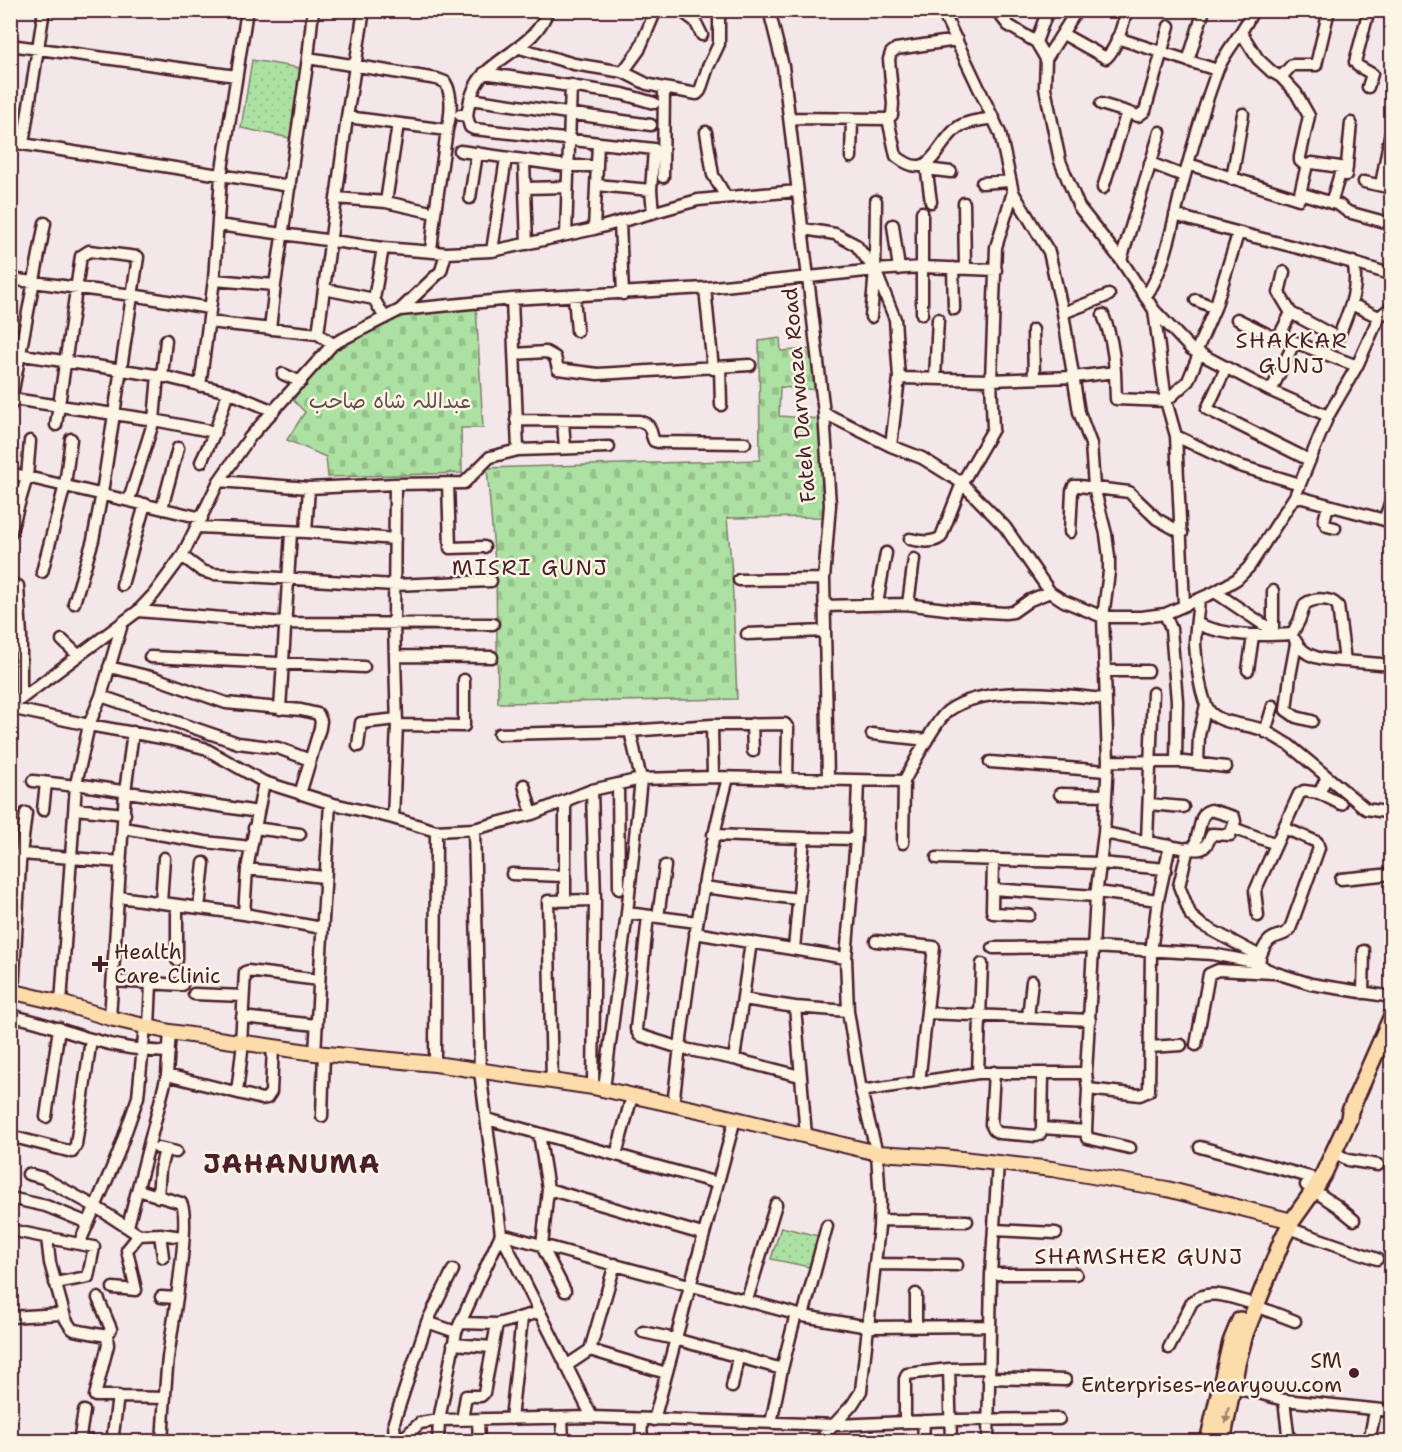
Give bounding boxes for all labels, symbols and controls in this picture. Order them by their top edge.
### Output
street label: Fateh Darwaza Road [776,286,822,504]
district label: SHAKKAR GUNJ [1236,326,1348,380]
park label: عبداللہ شاہ صاحب [309,387,471,415]
district label: MISRI GUNJ [452,553,608,582]
place label: Health Care Clinic [114,938,221,990]
marker: Health Care Clinic [91,955,109,973]
district label: JAHANUMA [203,1145,381,1182]
district label: SHAMSHER GUNJ [1034,1242,1244,1271]
place label: SM Enterprises-nearyouu.com [1081,1347,1342,1399]
marker: SM Enterprises-nearyouu.com [1347,1366,1361,1380]
one-way arrow [1222,1406,1231,1425]

